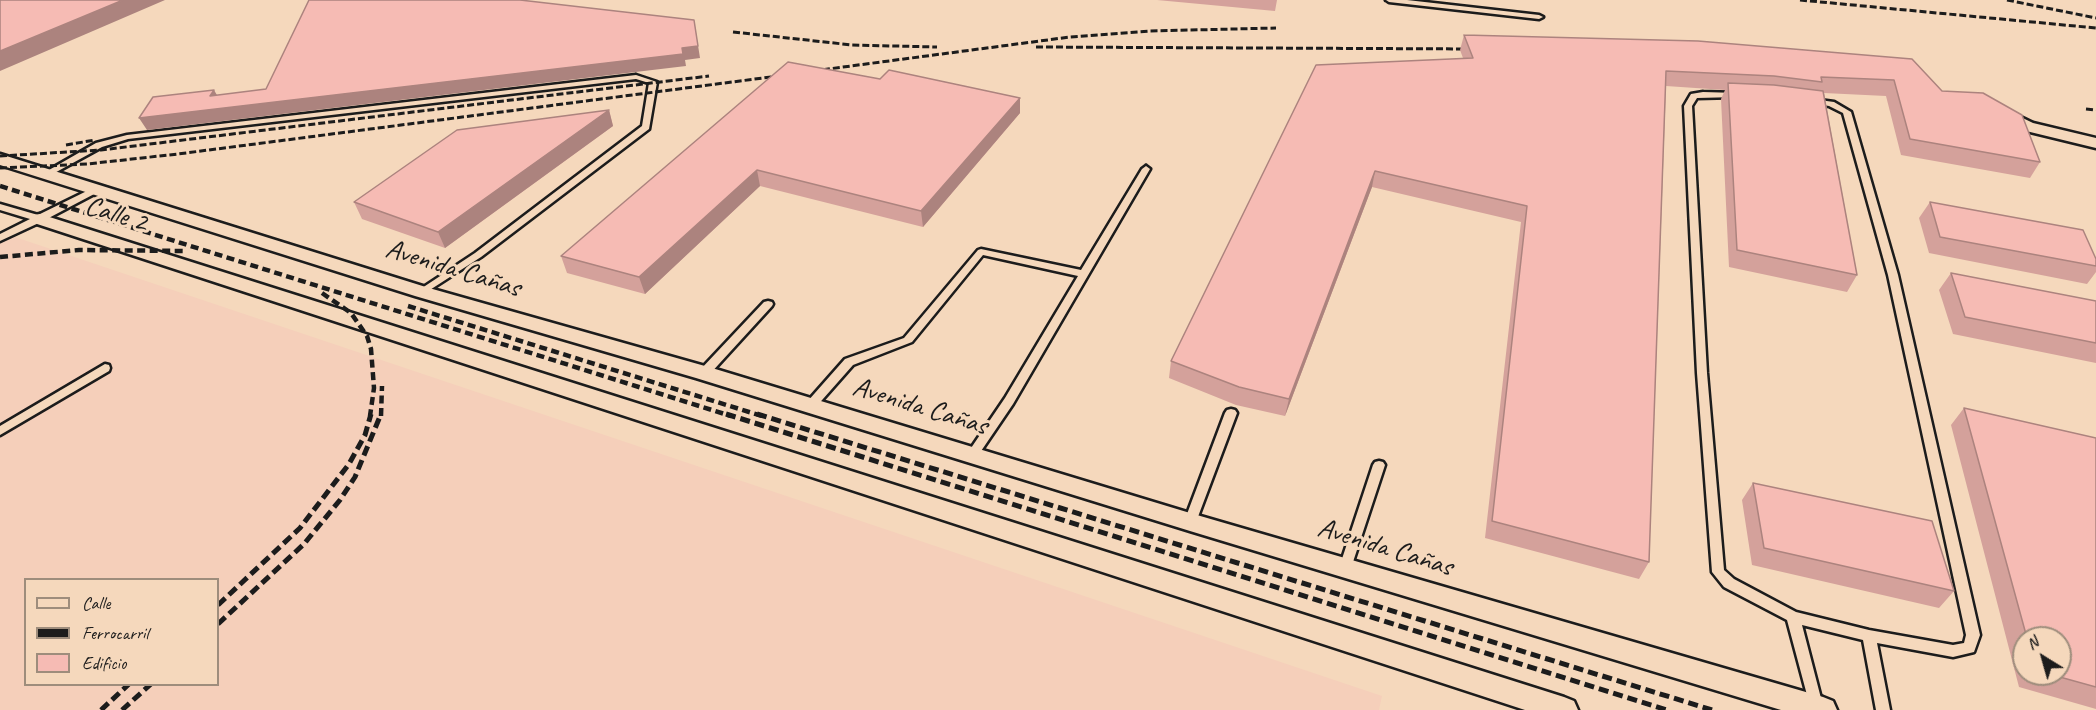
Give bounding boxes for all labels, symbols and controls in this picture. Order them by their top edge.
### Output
street label: Calle 2 [81,190,151,240]
street label: Avenida Cañas [382,233,524,305]
street label: Avenida Cañas [849,371,991,443]
street label: Avenida Cañas [1314,512,1456,584]
legend [24,578,219,686]
text: Calle [82,592,110,614]
text: Ferrocarril [82,622,149,644]
north arrow [2012,626,2072,686]
text: N [2022,632,2042,654]
text: Edificio [82,652,126,674]

